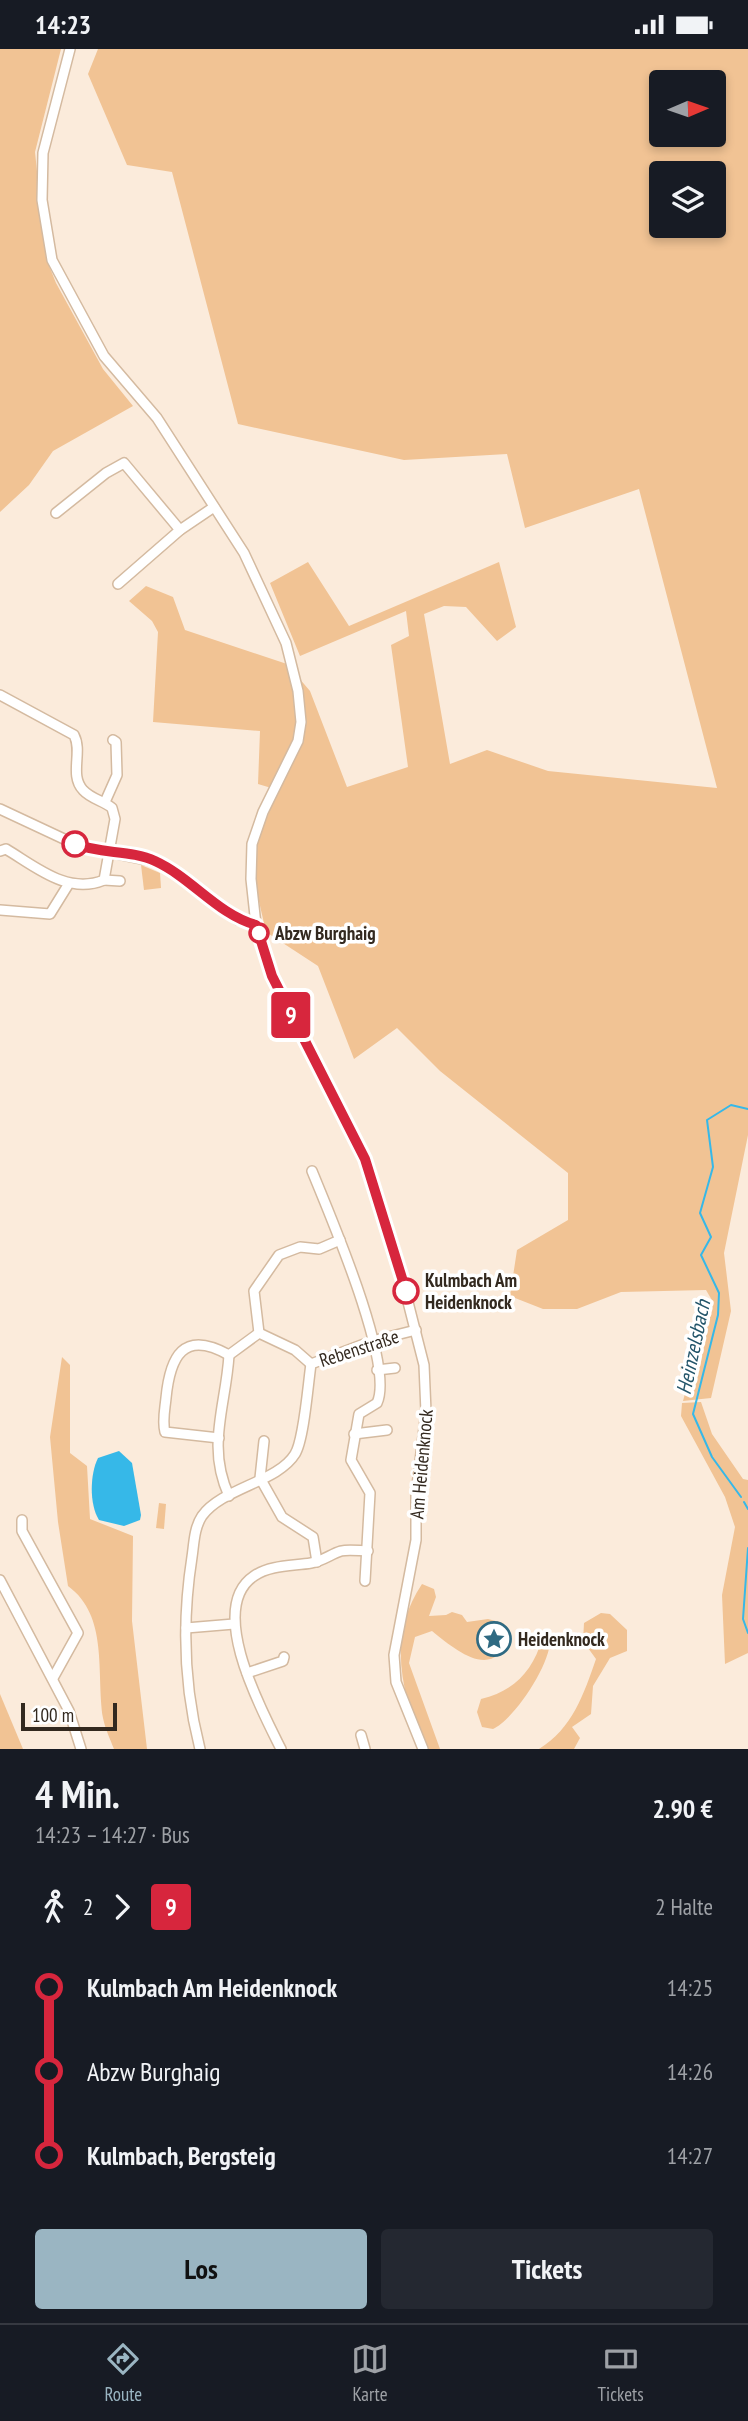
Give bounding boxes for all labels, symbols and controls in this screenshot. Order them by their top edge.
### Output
text: 14:23 [35,8,91,41]
north arrow [649,70,726,147]
map controls [649,70,726,238]
button: layers [649,161,726,238]
unlabelled marker [62,831,88,857]
place label: Abzw Burghaig [274,921,376,945]
marker: Abzw Burghaig [249,923,269,943]
line badge: 9 [268,992,314,1038]
text: 9 [285,999,297,1030]
place label: Kulmbach Am Heidenknock [425,1268,517,1314]
marker: Kulmbach Am Heidenknock [393,1278,419,1304]
water label: Heinzelsbach [670,1296,717,1397]
street label: Rebenstraße [316,1324,402,1372]
street label: Am Heidenknock [404,1408,438,1520]
place icon: Heidenknock [475,1620,513,1658]
place label: Heidenknock [518,1627,605,1651]
scale bar [21,1700,117,1732]
text: 100 m [32,1703,74,1727]
text: 4 Min. [35,1769,120,1818]
text: 2.90 € [652,1792,713,1825]
text: 14:23 – 14:27 · Bus [35,1820,190,1849]
icon: walk [35,1888,73,1926]
icon: forward [103,1888,141,1926]
text: 9 [165,1891,177,1922]
text: 2 [83,1892,93,1921]
text: 2 Halte [655,1892,713,1921]
text: Kulmbach Am Heidenknock [87,1971,337,2004]
text: 14:25 [667,1973,713,2002]
text: Abzw Burghaig [87,2055,221,2088]
text: 14:26 [667,2057,713,2086]
text: Kulmbach, Bergsteig [87,2139,276,2172]
text: 14:27 [667,2141,713,2170]
button: Los [35,2229,367,2309]
button: Tickets [381,2229,713,2309]
tab: Route [104,2340,142,2406]
tab: Karte [351,2340,389,2406]
tab: Tickets [598,2340,644,2406]

